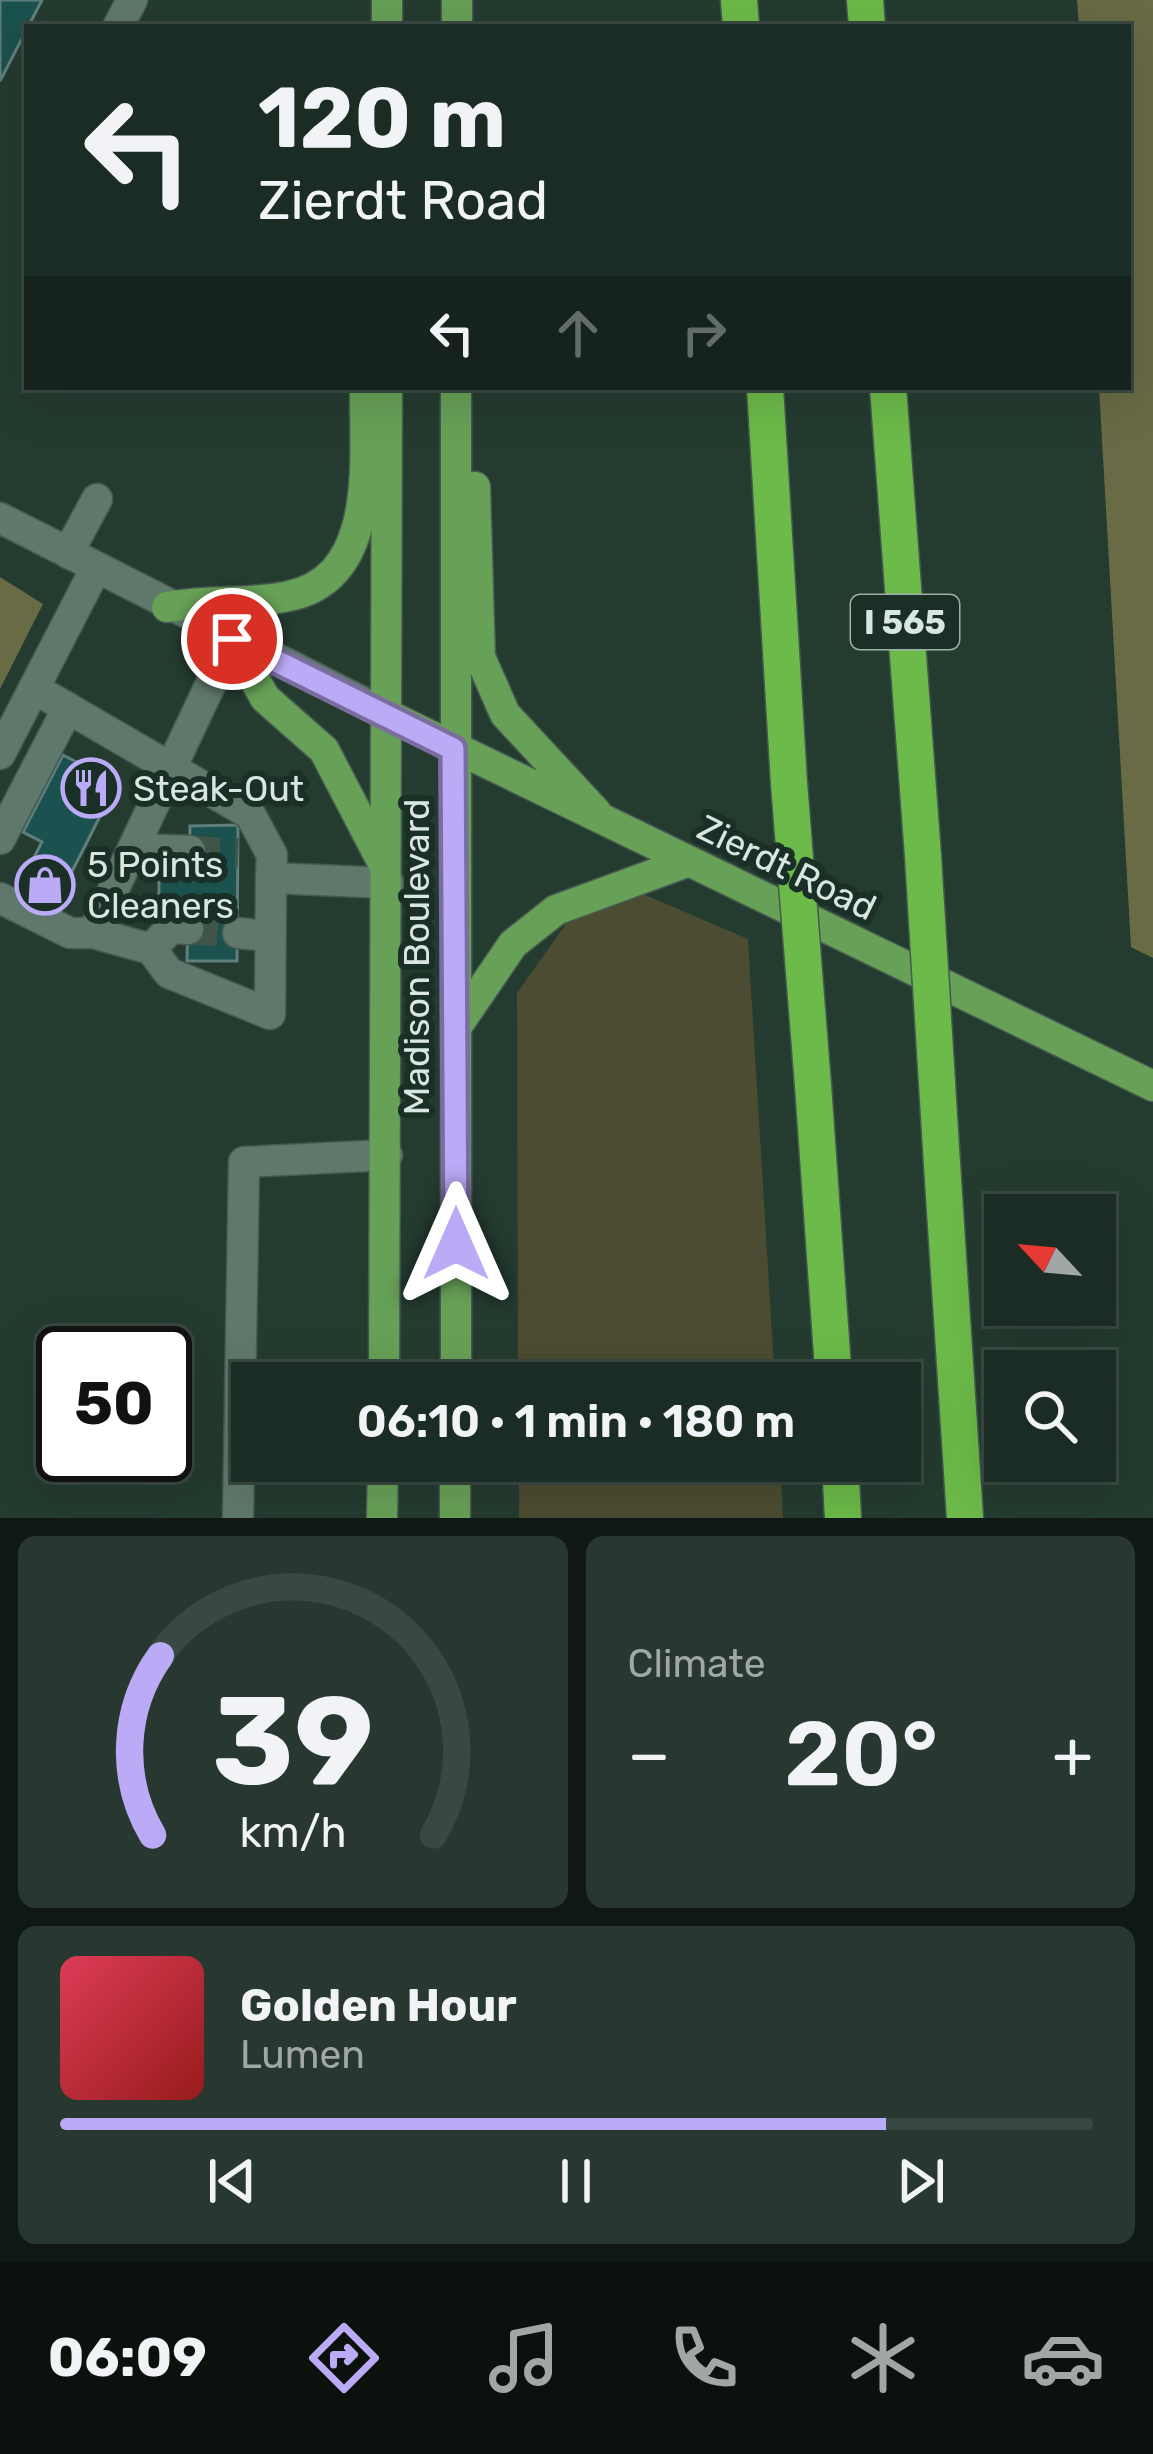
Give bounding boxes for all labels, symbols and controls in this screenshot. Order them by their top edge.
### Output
text: 120 m [258,68,506,168]
icon: left [60,72,216,228]
text: Zierdt Road [258,169,548,233]
icon: left [419,300,485,366]
icon: ahead [545,300,611,366]
icon: right [671,300,737,366]
pin [181,588,283,690]
road number: I 565 [851,595,959,649]
icon: arrive [199,606,265,672]
restaurant icon: Steak-Out [60,757,122,819]
place label: Steak-Out [133,767,304,810]
street label: Madison Boulevard [395,799,438,1115]
street label: Zierdt Road [690,806,883,929]
place label: 5 Points Cleaners [87,843,234,927]
shop icon: 5 Points Cleaners [14,854,76,916]
position arrow [393,1181,519,1307]
north arrow [984,1194,1116,1326]
map controls [984,1194,1116,1482]
speed limit sign: 50 [36,1326,192,1482]
button: search [984,1350,1116,1482]
text: 06:10 · 1 min · 180 m [357,1395,795,1448]
text: Climate [628,1641,766,1687]
text: 39 [212,1667,374,1815]
text: 20° [784,1701,938,1808]
text: − [628,1715,670,1794]
text: + [1052,1715,1093,1794]
text: km/h [239,1807,346,1858]
text: Golden Hour [240,1979,517,2032]
text: Lumen [240,2032,365,2078]
icon: previous [199,2148,265,2214]
icon: pause [543,2148,609,2214]
icon: next [888,2148,954,2214]
icon: directions [302,2316,386,2400]
icon: music [482,2316,566,2400]
icon: phone [662,2316,746,2400]
icon: climate [841,2316,925,2400]
icon: car [1021,2316,1105,2400]
text: 06:09 [48,2326,207,2390]

